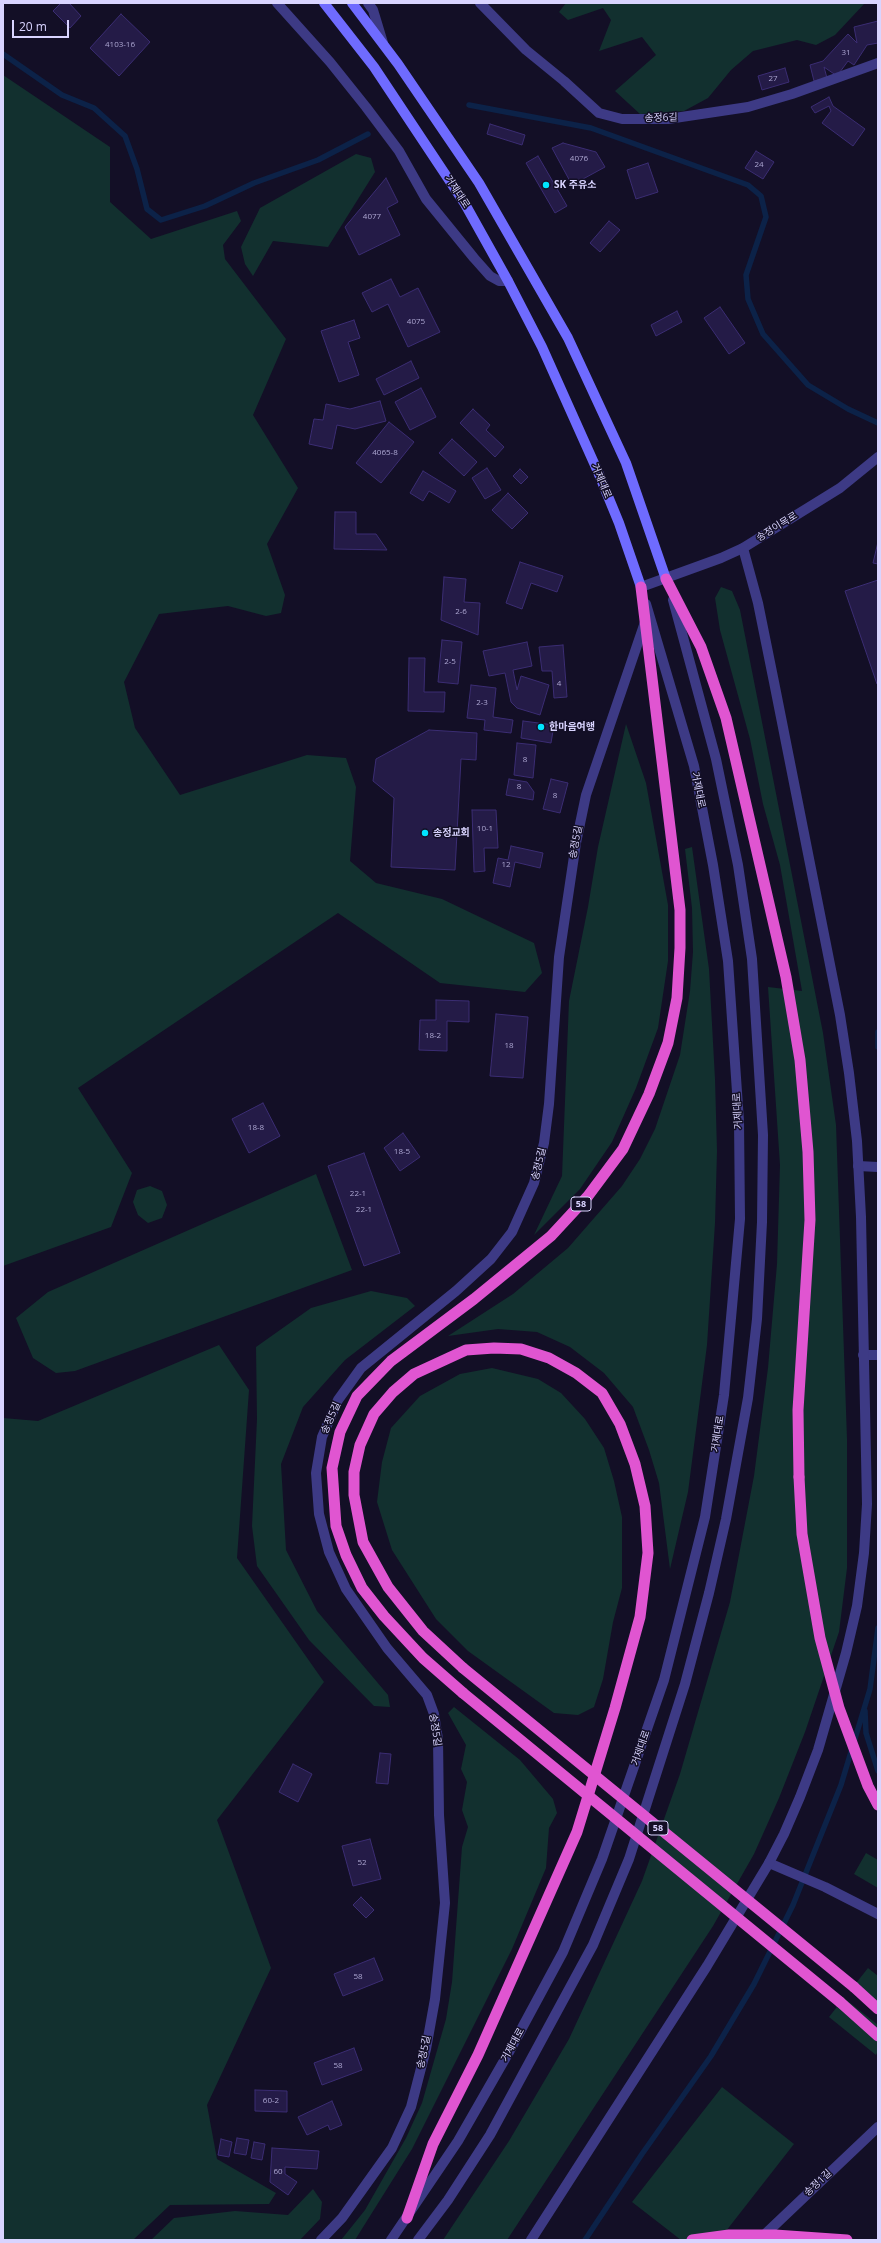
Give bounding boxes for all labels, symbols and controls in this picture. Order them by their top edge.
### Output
scale bar [14,12,71,38]
text: 20 m [19,18,47,35]
house number: 4103-16 [105,40,135,50]
house number: 31 [841,48,851,58]
house number: 27 [768,74,778,84]
street label: 송정6길 [644,112,678,124]
house number: 4076 [570,154,588,164]
house number: 24 [754,160,764,170]
street label: 거제대로 [442,173,472,211]
place label: SK 주유소 [554,179,596,191]
marker: SK 주유소 [541,180,551,190]
house number: 4077 [363,212,381,222]
house number: 4075 [407,317,425,327]
house number: 4065-8 [372,448,398,458]
street label: 거제대로 [588,462,614,500]
street label: 송정이목로 [754,510,800,544]
house number: 2-6 [455,607,467,617]
house number: 2-5 [444,657,456,667]
house number: 4 [557,679,561,689]
house number: 2-3 [476,698,488,708]
place label: 한마음여행 [549,721,595,733]
marker: 한마음여행 [536,722,546,732]
house number: 8 [523,755,527,765]
street label: 거제대로 [689,771,707,809]
house number: 8 [517,782,521,792]
house number: 8 [553,791,557,801]
house number: 10-1 [477,824,493,834]
street label: 송정5길 [567,825,585,859]
place label: 송정교회 [433,827,470,839]
marker: 송정교회 [420,828,430,838]
house number: 12 [501,860,511,870]
house number: 18-2 [425,1031,441,1041]
house number: 18 [504,1041,514,1051]
street label: 거제대로 [731,1092,745,1130]
house number: 18-8 [248,1123,264,1133]
street label: 송정5길 [529,1146,549,1182]
house number: 18-5 [394,1147,410,1157]
house number: 22-1 [350,1189,366,1199]
road number: 58 [571,1197,591,1211]
house number: 22-1 [356,1205,372,1215]
street label: 송정5길 [319,1400,343,1436]
street label: 거제대로 [709,1415,727,1453]
street label: 송정5길 [426,1713,444,1747]
street label: 거제대로 [629,1729,653,1767]
road number: 58 [648,1821,668,1835]
house number: 52 [357,1858,367,1868]
house number: 58 [353,1972,363,1982]
street label: 거제대로 [499,2026,527,2064]
street label: 송정5길 [415,2034,433,2070]
house number: 58 [333,2061,343,2071]
house number: 60-2 [263,2096,279,2106]
house number: 60 [273,2167,283,2177]
street label: 송정1길 [802,2167,834,2199]

